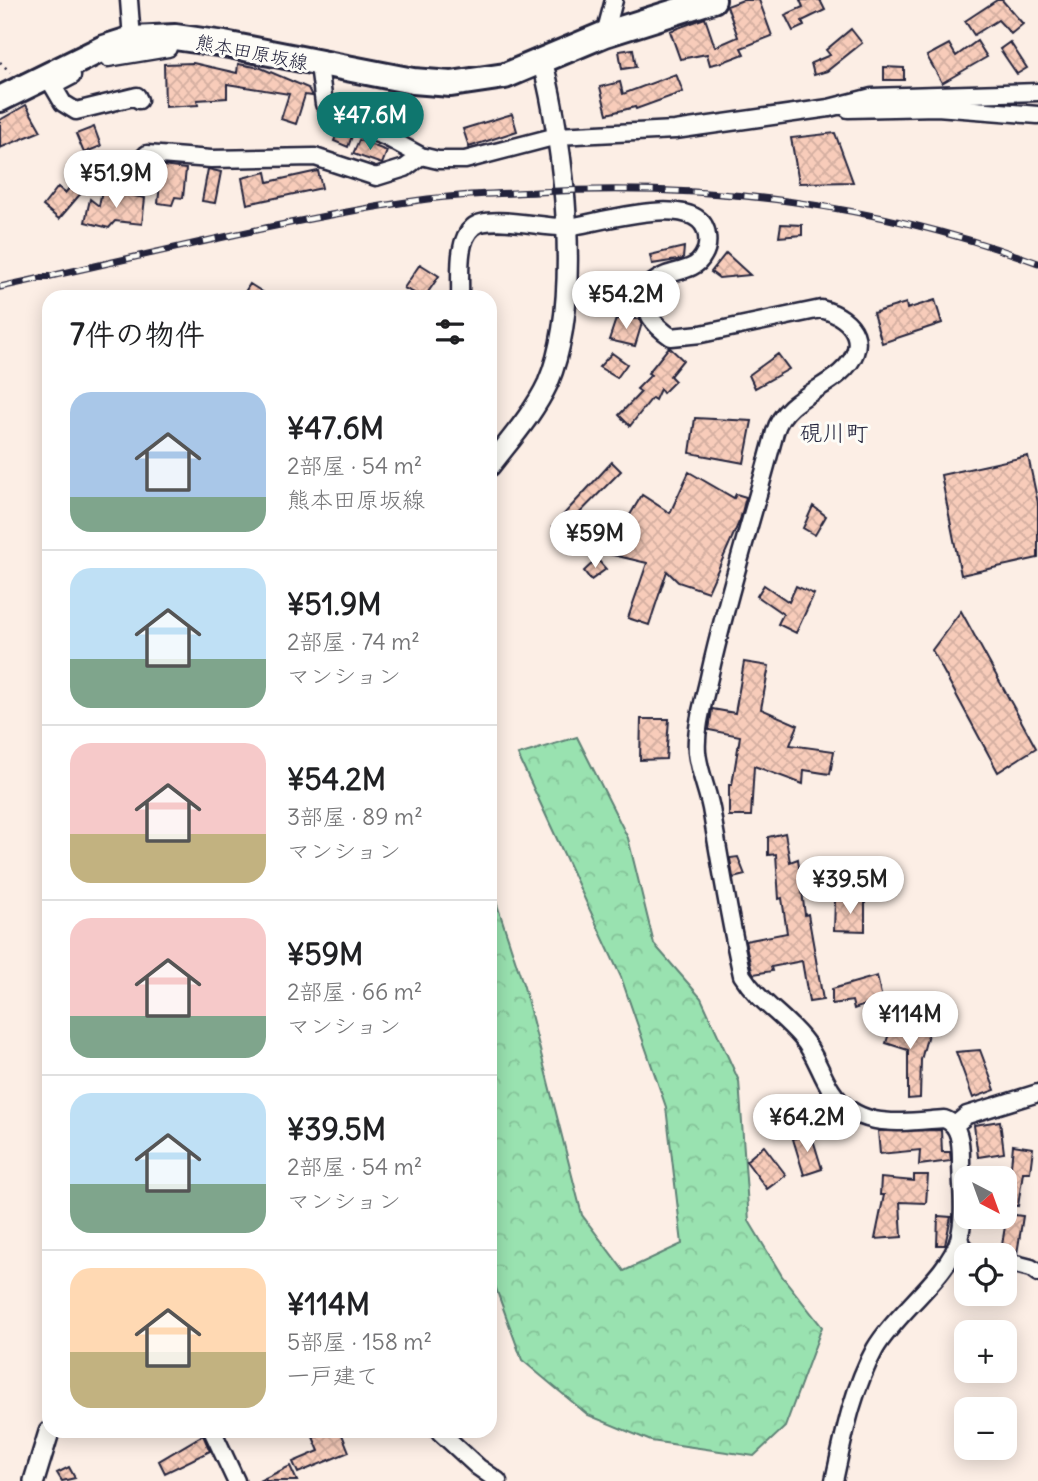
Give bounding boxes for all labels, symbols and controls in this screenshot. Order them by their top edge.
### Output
street label: 熊本田原坂線 [194,29,310,75]
pin: ¥47.6M [313,92,427,152]
text: ¥47.6M [333,100,407,129]
pin: ¥51.9M [59,150,173,210]
text: ¥51.9M [80,158,152,187]
pin: ¥54.2M [569,272,683,331]
text: ¥54.2M [588,279,664,308]
icon: filters [431,313,469,351]
text: 7件の物件 [70,315,205,353]
text: ¥47.6M [287,409,384,447]
district label: 硯川町 [800,418,869,447]
icon: home [126,420,210,504]
text: 2部屋 · 54 m² [287,451,422,480]
text: 熊本田原坂線 [287,485,425,514]
pin: ¥59M [554,510,636,570]
text: ¥59M [566,518,624,547]
text: ¥51.9M [287,585,382,623]
icon: home [126,596,210,680]
text: 2部屋 · 74 m² [287,627,420,656]
text: マンション [287,661,401,690]
text: ¥54.2M [287,760,386,798]
icon: home [126,771,210,855]
text: 3部屋 · 89 m² [287,802,423,831]
text: マンション [287,836,401,865]
pin: ¥39.5M [793,856,907,916]
text: ¥39.5M [812,864,888,893]
text: ¥59M [287,935,363,973]
icon: home [126,946,210,1030]
text: 2部屋 · 66 m² [287,977,422,1006]
pin: ¥114M [861,992,959,1051]
text: ¥114M [878,999,942,1028]
text: マンション [287,1011,401,1040]
pin: ¥64.2M [750,1094,864,1154]
text: ¥64.2M [769,1102,845,1131]
text: ¥39.5M [287,1110,386,1148]
icon: home [126,1121,210,1205]
text: 2部屋 · 54 m² [287,1152,422,1181]
north arrow [954,1166,1017,1228]
map controls [954,1166,1017,1460]
text: マンション [287,1186,401,1215]
button: locate [954,1243,1017,1306]
text: ¥114M [287,1285,370,1323]
icon: home [126,1296,210,1380]
button: + [954,1320,1017,1383]
text: 5部屋 · 158 m² [287,1327,432,1356]
text: 一戸建て [287,1361,379,1390]
button: − [954,1397,1017,1460]

